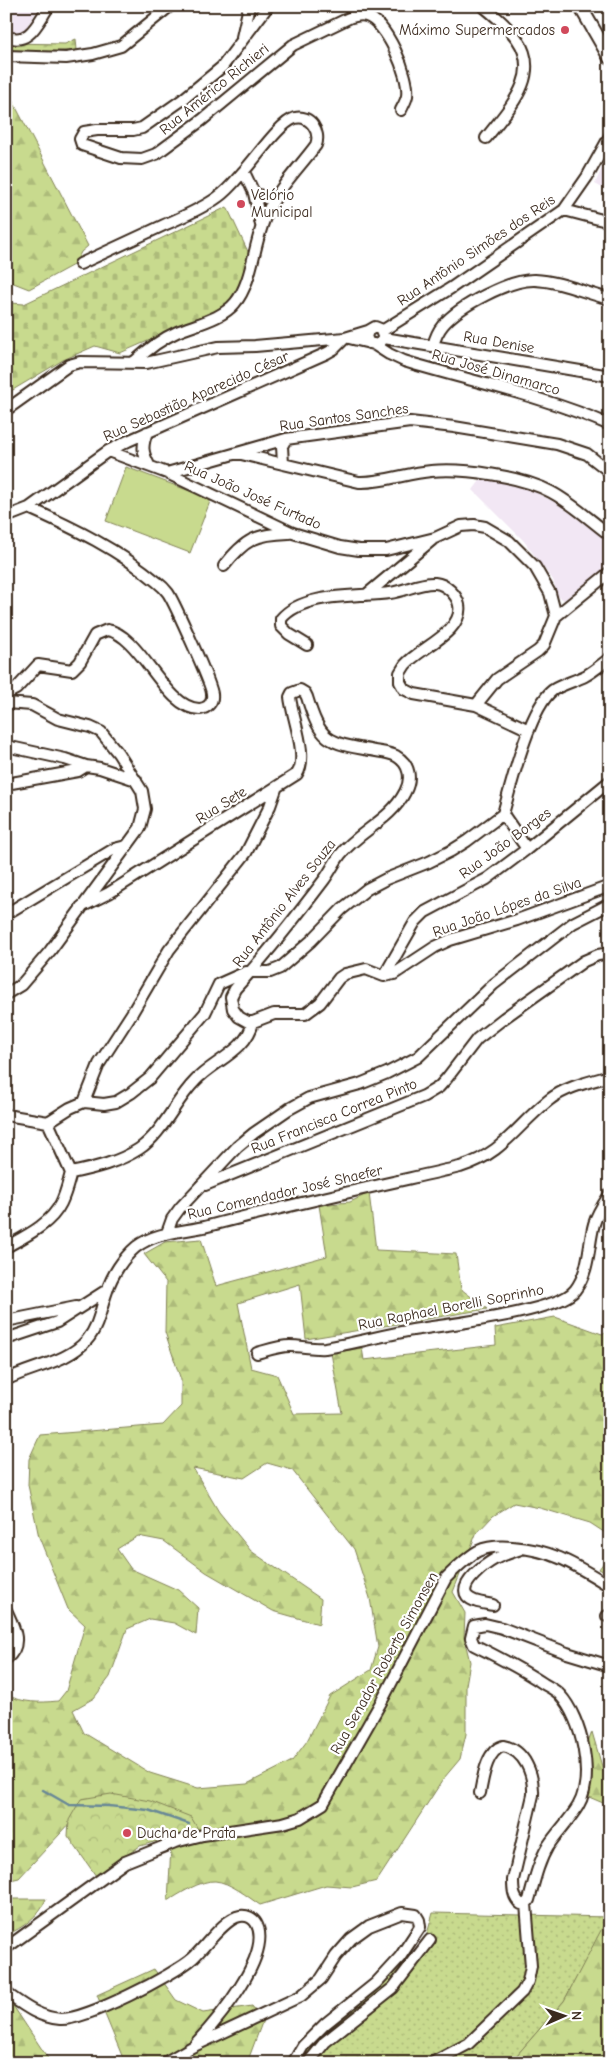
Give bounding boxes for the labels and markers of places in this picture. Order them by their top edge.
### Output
place label: Máximo Supermercados [399,21,555,39]
marker: Máximo Supermercados [559,24,571,36]
place label: Velório Municipal [251,186,313,221]
marker: Velório Municipal [235,198,247,210]
place label: Ducha de Prata [137,1824,236,1842]
marker: Ducha de Prata [121,1827,133,1839]

